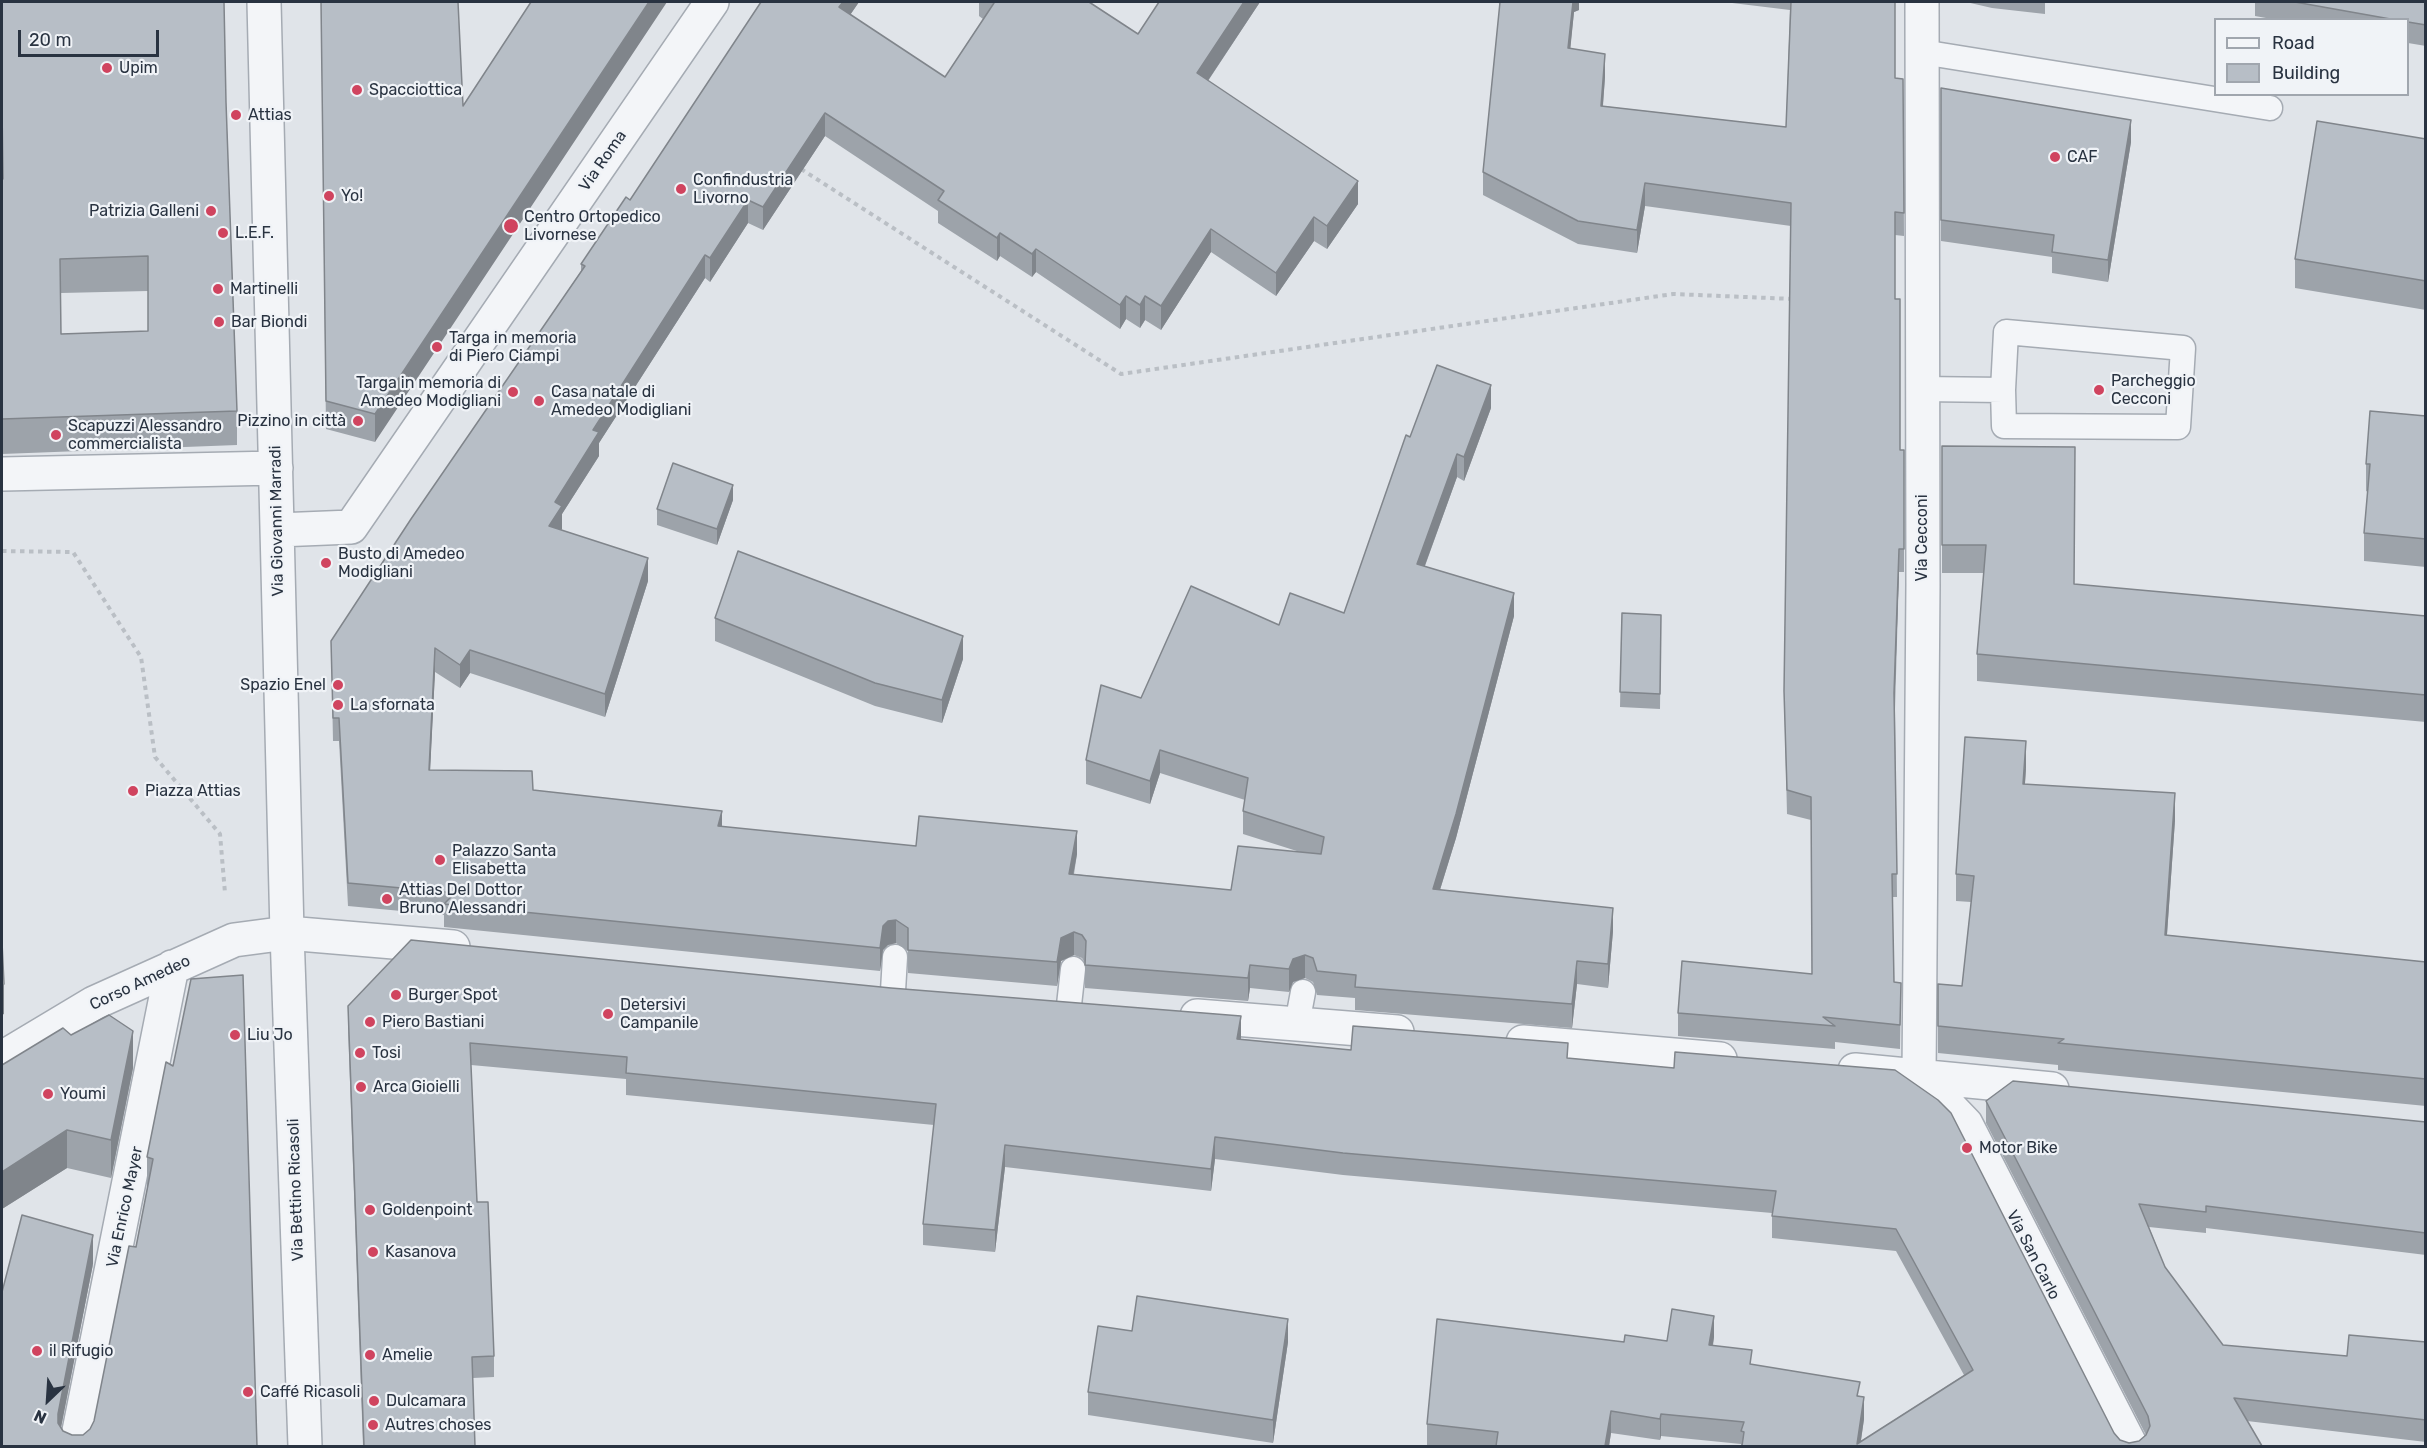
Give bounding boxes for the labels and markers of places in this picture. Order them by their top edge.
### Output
place label: Upim [119,58,158,78]
marker: Upim [100,61,114,75]
place label: Spacciottica [369,80,462,100]
marker: Spacciottica [350,83,364,97]
place label: Attias [248,105,292,125]
marker: Attias [229,108,243,122]
place label: CAF [2067,147,2098,167]
marker: CAF [2048,150,2062,164]
place label: Confindustria Livorno [693,170,793,208]
marker: Confindustria Livorno [674,182,688,196]
place label: Yo! [341,186,363,206]
marker: Yo! [322,189,336,203]
place label: Patrizia Galleni [89,201,199,221]
marker: Patrizia Galleni [204,204,218,218]
place label: Centro Ortopedico Livornese [524,207,661,245]
marker: Centro Ortopedico Livornese [502,217,520,235]
place label: L.E.F. [235,223,274,243]
marker: L.E.F. [216,226,230,240]
place label: Martinelli [230,279,298,299]
marker: Martinelli [211,282,225,296]
place label: Bar Biondi [231,312,307,332]
marker: Bar Biondi [212,315,226,329]
place label: Targa in memoria di Piero Ciampi [449,328,577,366]
marker: Targa in memoria di Piero Ciampi [430,340,444,354]
place label: Parcheggio Cecconi [2111,371,2196,409]
place label: Targa in memoria di Amedeo Modigliani [356,373,501,411]
place label: Casa natale di Amedeo Modigliani [551,382,691,420]
marker: Parcheggio Cecconi [2092,383,2106,397]
marker: Targa in memoria di Amedeo Modigliani [506,385,520,399]
marker: Casa natale di Amedeo Modigliani [532,394,546,408]
place label: Pizzino in città [237,411,346,431]
marker: Pizzino in città [351,414,365,428]
place label: Scapuzzi Alessandro commercialista [68,416,222,454]
marker: Scapuzzi Alessandro commercialista [49,428,63,442]
place label: Busto di Amedeo Modigliani [338,544,465,582]
marker: Busto di Amedeo Modigliani [319,556,333,570]
place label: Spazio Enel [240,675,326,695]
marker: Spazio Enel [331,678,345,692]
place label: La sfornata [350,695,435,715]
marker: La sfornata [331,698,345,712]
place label: Piazza Attias [145,781,241,801]
marker: Piazza Attias [126,784,140,798]
place label: Palazzo Santa Elisabetta [452,841,556,879]
marker: Palazzo Santa Elisabetta [433,853,447,867]
place label: Attias Del Dottor Bruno Alessandri [399,880,526,918]
marker: Attias Del Dottor Bruno Alessandri [380,892,394,906]
place label: Burger Spot [408,985,498,1005]
marker: Burger Spot [389,988,403,1002]
place label: Detersivi Campanile [620,995,698,1033]
marker: Detersivi Campanile [601,1007,615,1021]
place label: Piero Bastiani [382,1012,484,1032]
marker: Piero Bastiani [363,1015,377,1029]
place label: Liu Jo [247,1025,293,1045]
marker: Liu Jo [228,1028,242,1042]
place label: Tosi [372,1043,401,1063]
marker: Tosi [353,1046,367,1060]
place label: Arca Gioielli [373,1077,460,1097]
marker: Arca Gioielli [354,1080,368,1094]
place label: Youmi [60,1084,106,1104]
marker: Youmi [41,1087,55,1101]
place label: Motor Bike [1979,1138,2058,1158]
marker: Motor Bike [1960,1141,1974,1155]
place label: Goldenpoint [382,1200,473,1220]
marker: Goldenpoint [363,1203,377,1217]
place label: Kasanova [385,1242,456,1262]
marker: Kasanova [366,1245,380,1259]
place label: il Rifugio [49,1341,113,1361]
marker: il Rifugio [30,1344,44,1358]
place label: Amelie [382,1345,433,1365]
marker: Amelie [363,1348,377,1362]
place label: Caffé Ricasoli [260,1382,360,1402]
marker: Caffé Ricasoli [241,1385,255,1399]
place label: Dulcamara [386,1391,466,1411]
marker: Dulcamara [367,1394,381,1408]
place label: Autres choses [385,1415,492,1435]
marker: Autres choses [366,1418,380,1432]

